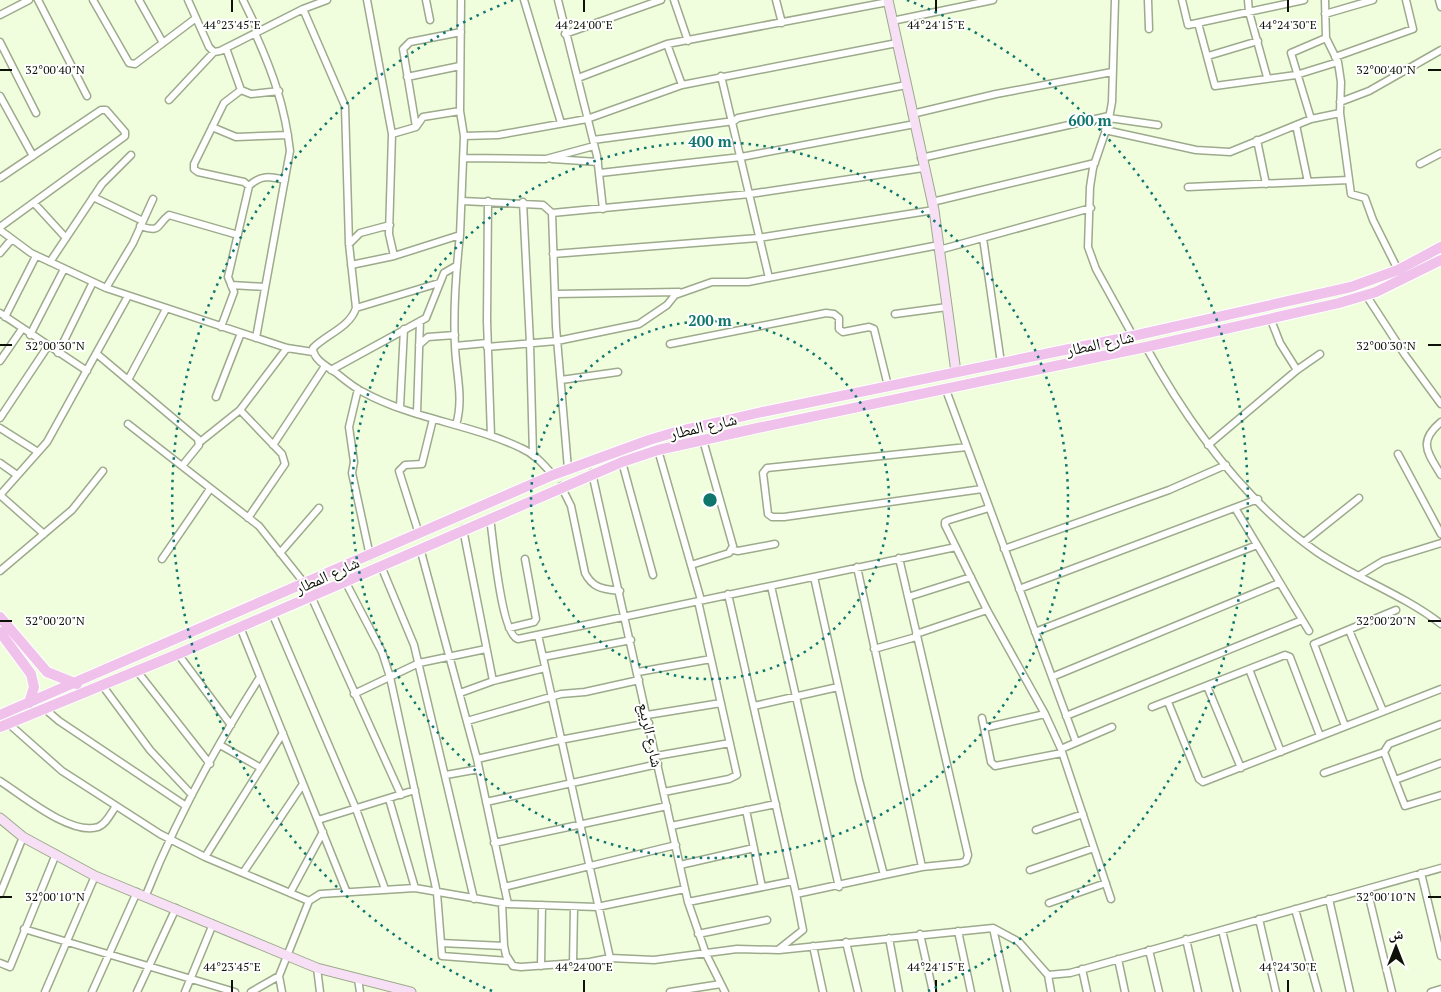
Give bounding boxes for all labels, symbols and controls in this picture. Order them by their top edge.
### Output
text: 44°23'45"E [203,17,261,32]
text: 44°24'00"E [555,17,613,32]
text: 44°24'15"E [907,17,965,32]
text: 44°24'30"E [1259,17,1317,32]
text: 32°00'40"N [25,62,85,77]
text: 32°00'40"N [1356,62,1416,77]
text: 600 m [1068,110,1112,130]
text: 400 m [688,131,732,151]
text: 200 m [688,310,732,330]
street label: شارع المطار [1063,325,1136,361]
text: 32°00'30"N [25,338,85,353]
text: 32°00'30"N [1356,338,1416,353]
street label: شارع المطار [666,408,739,445]
centre of rings [701,491,719,509]
street label: شارع المطار [290,551,363,599]
text: 32°00'20"N [25,613,85,628]
text: 32°00'20"N [1356,613,1416,628]
street label: شارع الربيع [633,701,669,769]
text: 32°00'10"N [25,889,85,904]
text: 32°00'10"N [1356,889,1416,904]
north arrow [1371,922,1421,972]
text: ش [1389,924,1404,943]
text: 44°23'45"E [203,959,261,974]
text: 44°24'00"E [555,959,613,974]
text: 44°24'15"E [907,959,965,974]
text: 44°24'30"E [1259,959,1317,974]

